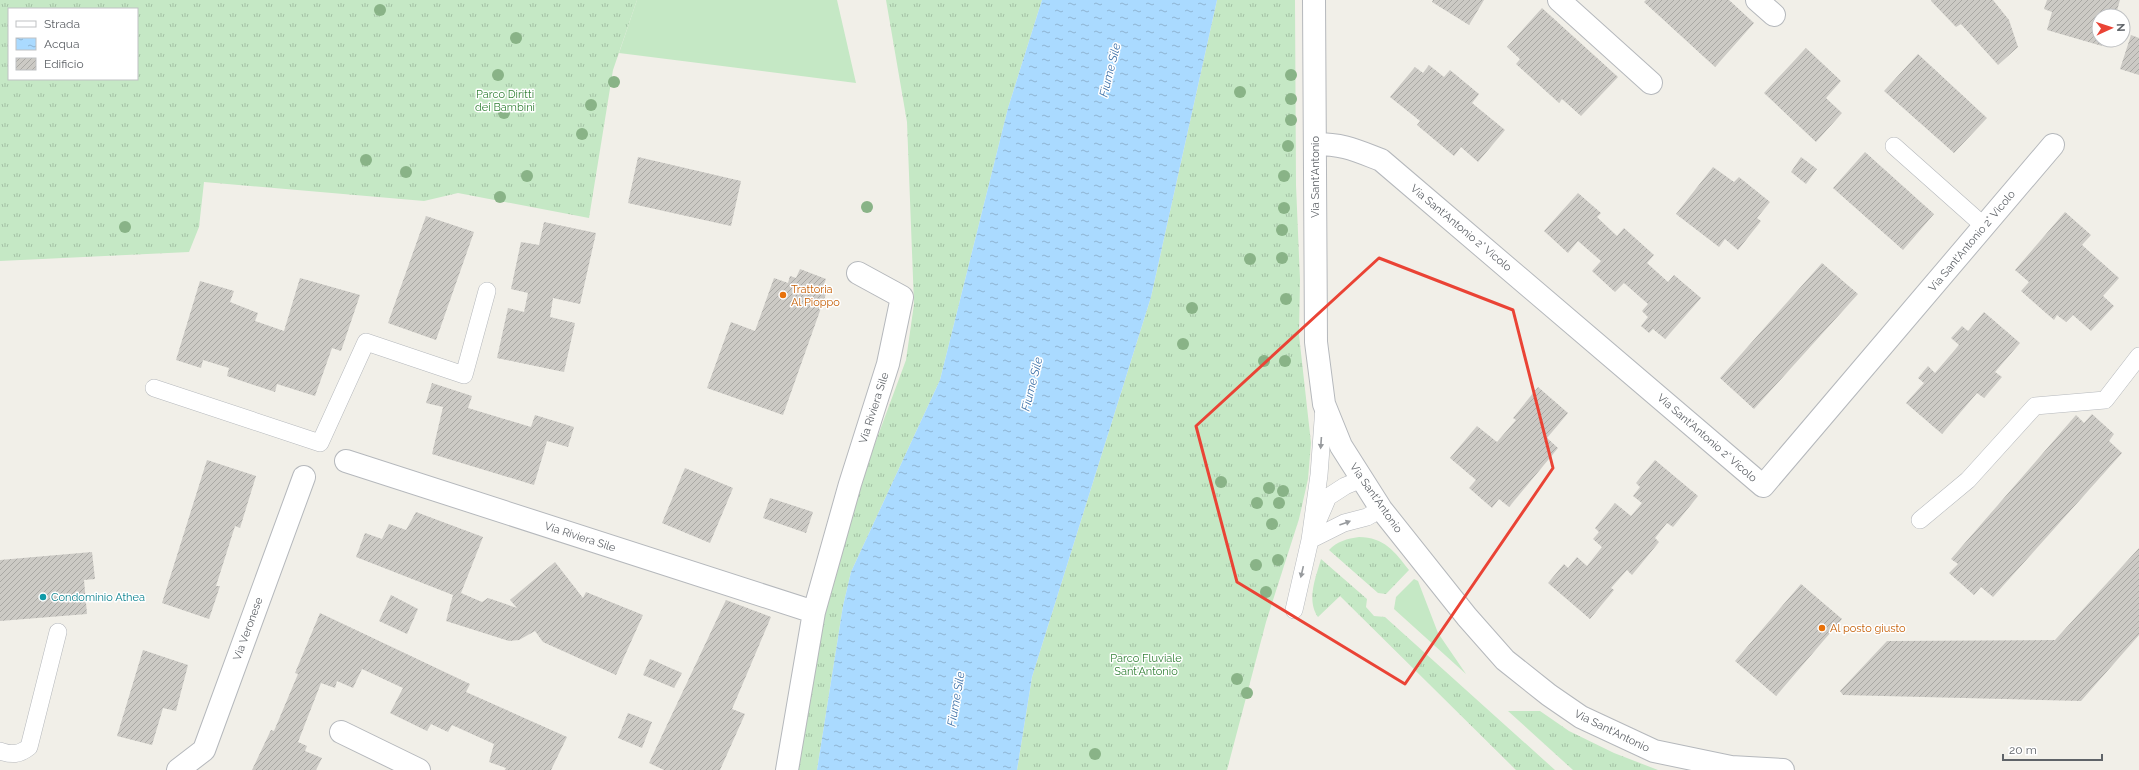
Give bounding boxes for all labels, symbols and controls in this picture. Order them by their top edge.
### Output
legend [8,8,138,80]
north arrow [2091,8,2131,48]
text: Strada [44,17,80,31]
text: N [2114,23,2127,32]
text: Acqua [44,37,80,51]
water label: Fiume Sile [1097,41,1124,98]
text: Edificio [44,57,84,71]
park label: Parco Diritti dei Bambini [475,88,535,114]
street label: Via Sant'Antonio [1309,135,1322,218]
street label: Via Sant'Antonio 2° Vicolo [1408,182,1514,274]
street label: Via Sant'Antonio 2° Vicolo [1926,188,2018,294]
place label: Trattoria Al Pioppo [791,283,840,309]
marker: Trattoria Al Pioppo [778,290,788,300]
water label: Fiume Sile [1019,355,1046,412]
street label: Via Riviera Sile [856,370,892,445]
street label: Via Sant'Antonio 2° Vicolo [1655,391,1760,485]
one-way arrow [1318,437,1325,449]
street label: Via Sant'Antonio [1347,461,1405,536]
street label: Via Riviera Sile [543,519,618,555]
one-way arrow [1339,520,1351,526]
one-way arrow [1299,566,1305,578]
place label: Condominio Athea [51,591,145,604]
marker: Condominio Athea [38,592,48,602]
street label: Via Veronese [231,595,266,662]
place label: Al posto giusto [1830,622,1906,635]
marker: Al posto giusto [1817,623,1827,633]
park label: Parco Fluviale Sant'Antonio [1110,652,1182,678]
water label: Fiume Sile [944,670,968,727]
street label: Via Sant'Antonio [1572,707,1652,755]
scale bar [2003,736,2102,762]
text: 20 m [2009,743,2037,757]

